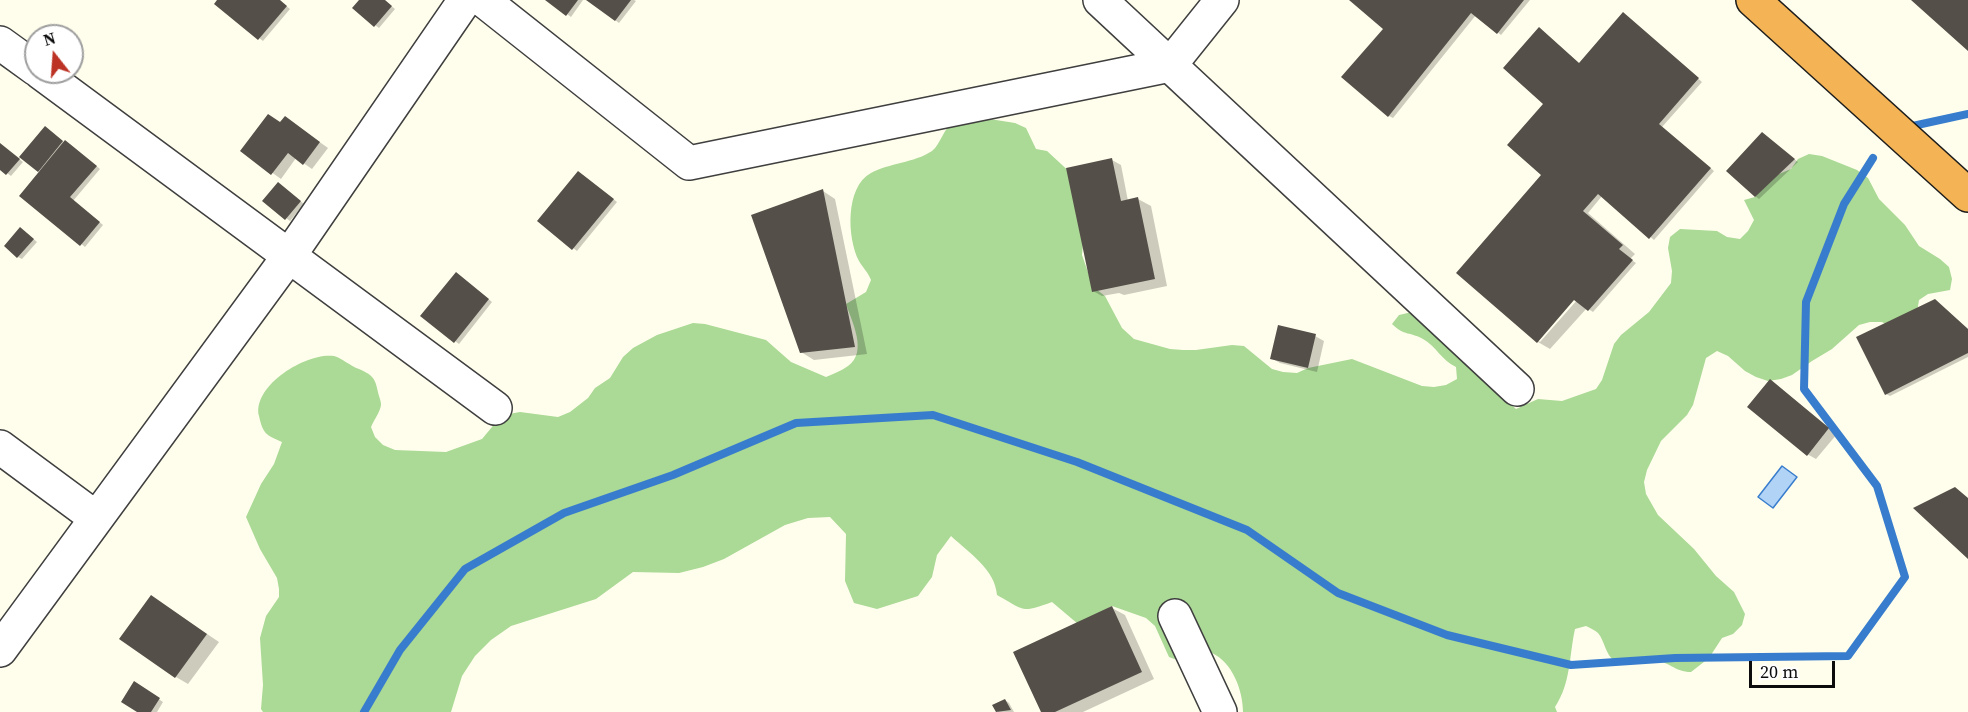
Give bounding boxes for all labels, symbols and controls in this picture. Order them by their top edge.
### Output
north arrow [24,24,84,84]
text: N [41,26,58,51]
scale bar [1752,649,1838,687]
text: 20 m [1760,659,1798,684]

